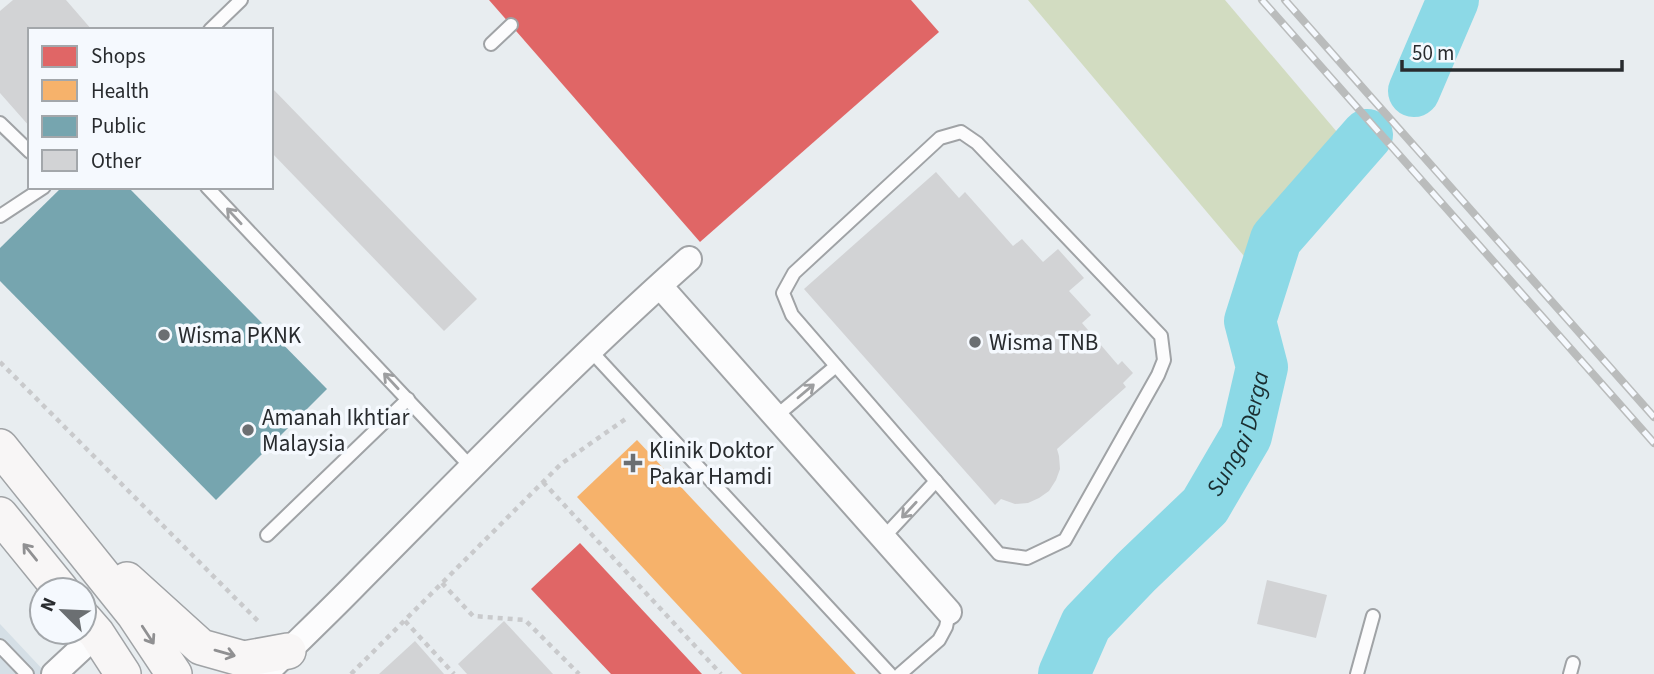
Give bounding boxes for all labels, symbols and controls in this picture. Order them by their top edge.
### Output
legend [28,28,273,189]
scale bar [1402,28,1622,72]
text: 50 m [1412,38,1454,68]
text: Shops [91,41,146,71]
text: Health [91,76,149,106]
text: Public [91,111,146,141]
text: Other [91,146,142,176]
one-way arrow [226,207,242,225]
place label: Wisma PKNK [178,319,302,352]
place label: Wisma TNB [989,326,1098,359]
marker: Wisma PKNK [156,327,172,343]
marker: Wisma TNB [967,334,983,350]
water label: Sungai Derga [1197,368,1278,502]
one-way arrow [382,373,399,390]
one-way arrow [796,383,814,399]
place label: Amanah Ikhtiar Malaysia [262,401,410,460]
marker: Amanah Ikhtiar Malaysia [240,422,256,438]
place label: Klinik Doktor Pakar Hamdi [649,434,775,493]
marker: Klinik Doktor Pakar Hamdi [623,453,643,473]
one-way arrow [901,501,918,518]
one-way arrow [23,544,38,562]
north arrow [28,576,98,646]
text: N [34,593,64,616]
one-way arrow [142,625,156,645]
one-way arrow [214,648,236,661]

